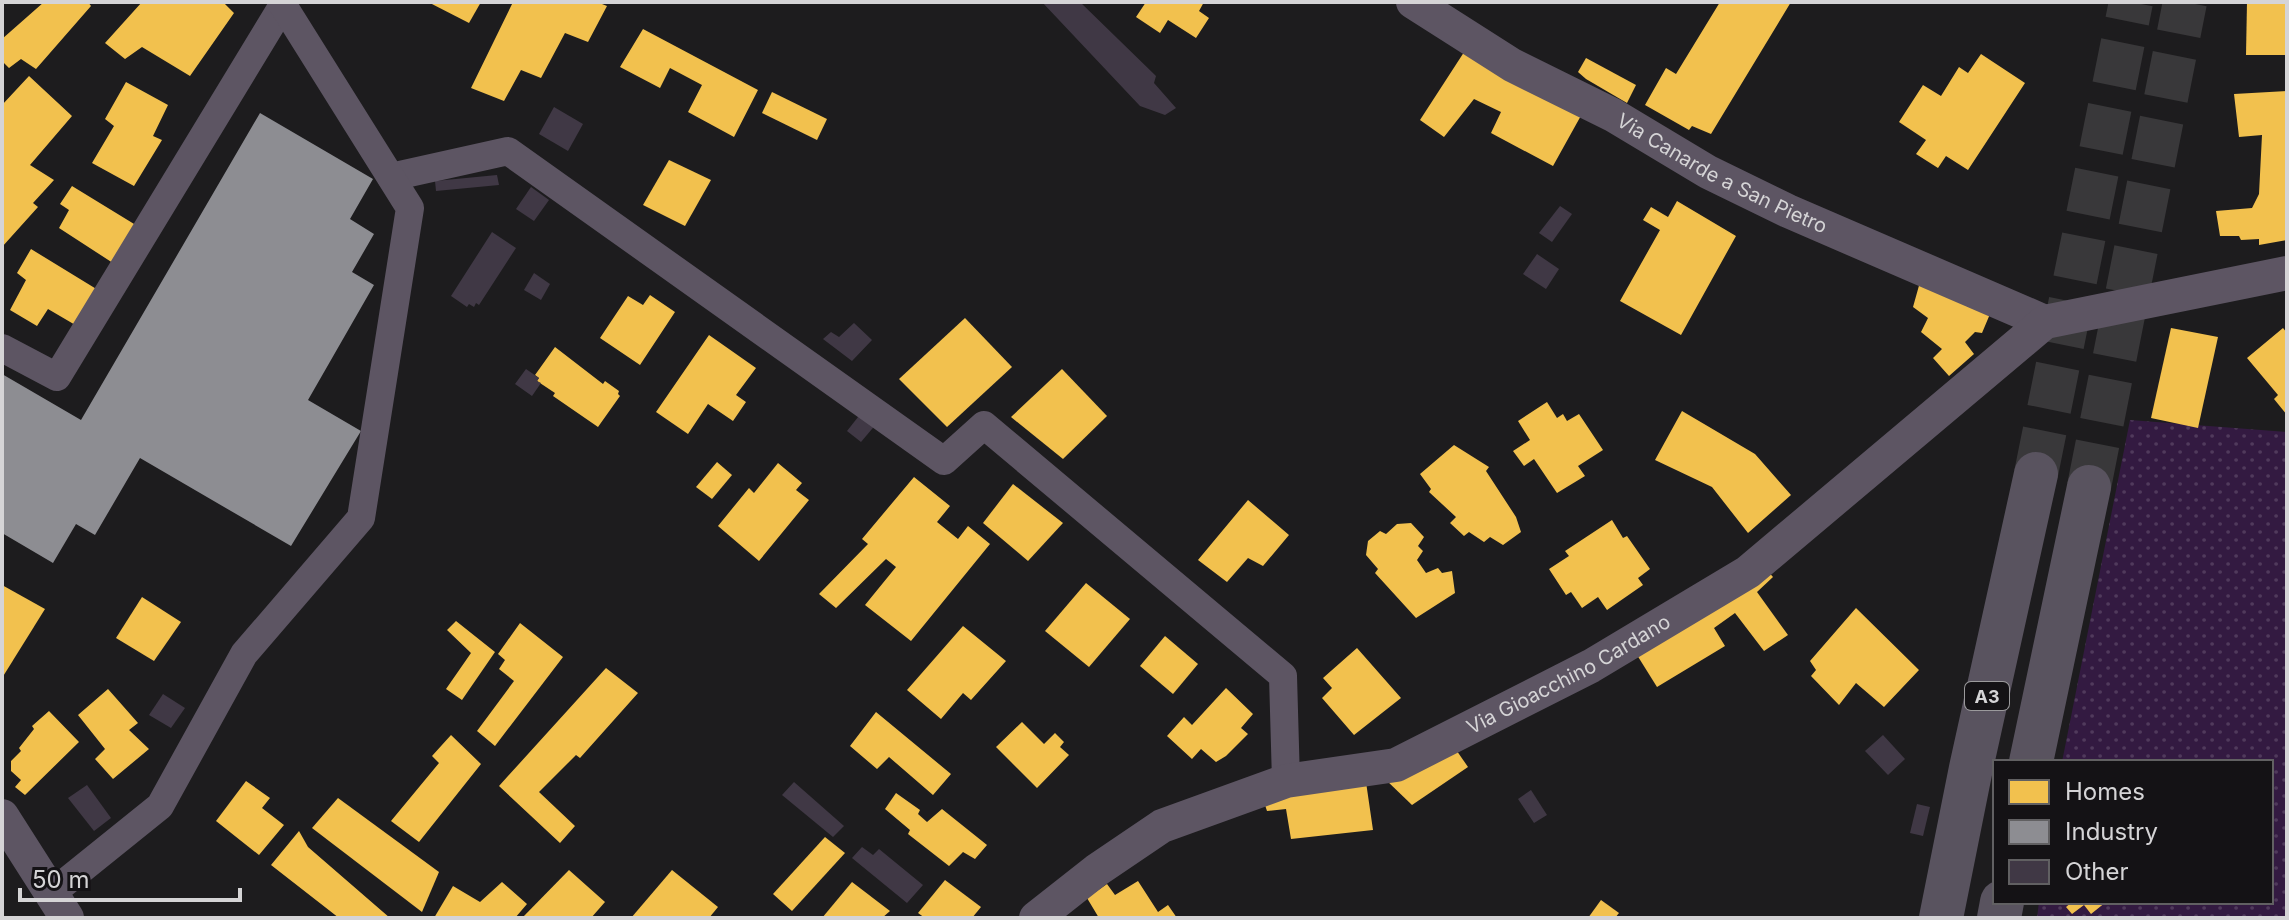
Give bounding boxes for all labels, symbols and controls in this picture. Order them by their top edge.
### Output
street label: Via Canarde a San Pietro [1613,108,1831,238]
street label: Via Gioacchino Cardano [1463,609,1675,739]
road number: A3 [1965,682,2009,710]
legend [1993,760,2273,904]
text: Homes [2065,777,2145,806]
text: Industry [2065,817,2158,846]
scale bar [20,852,240,902]
text: Other [2065,857,2128,886]
text: 50 m [32,865,90,894]

